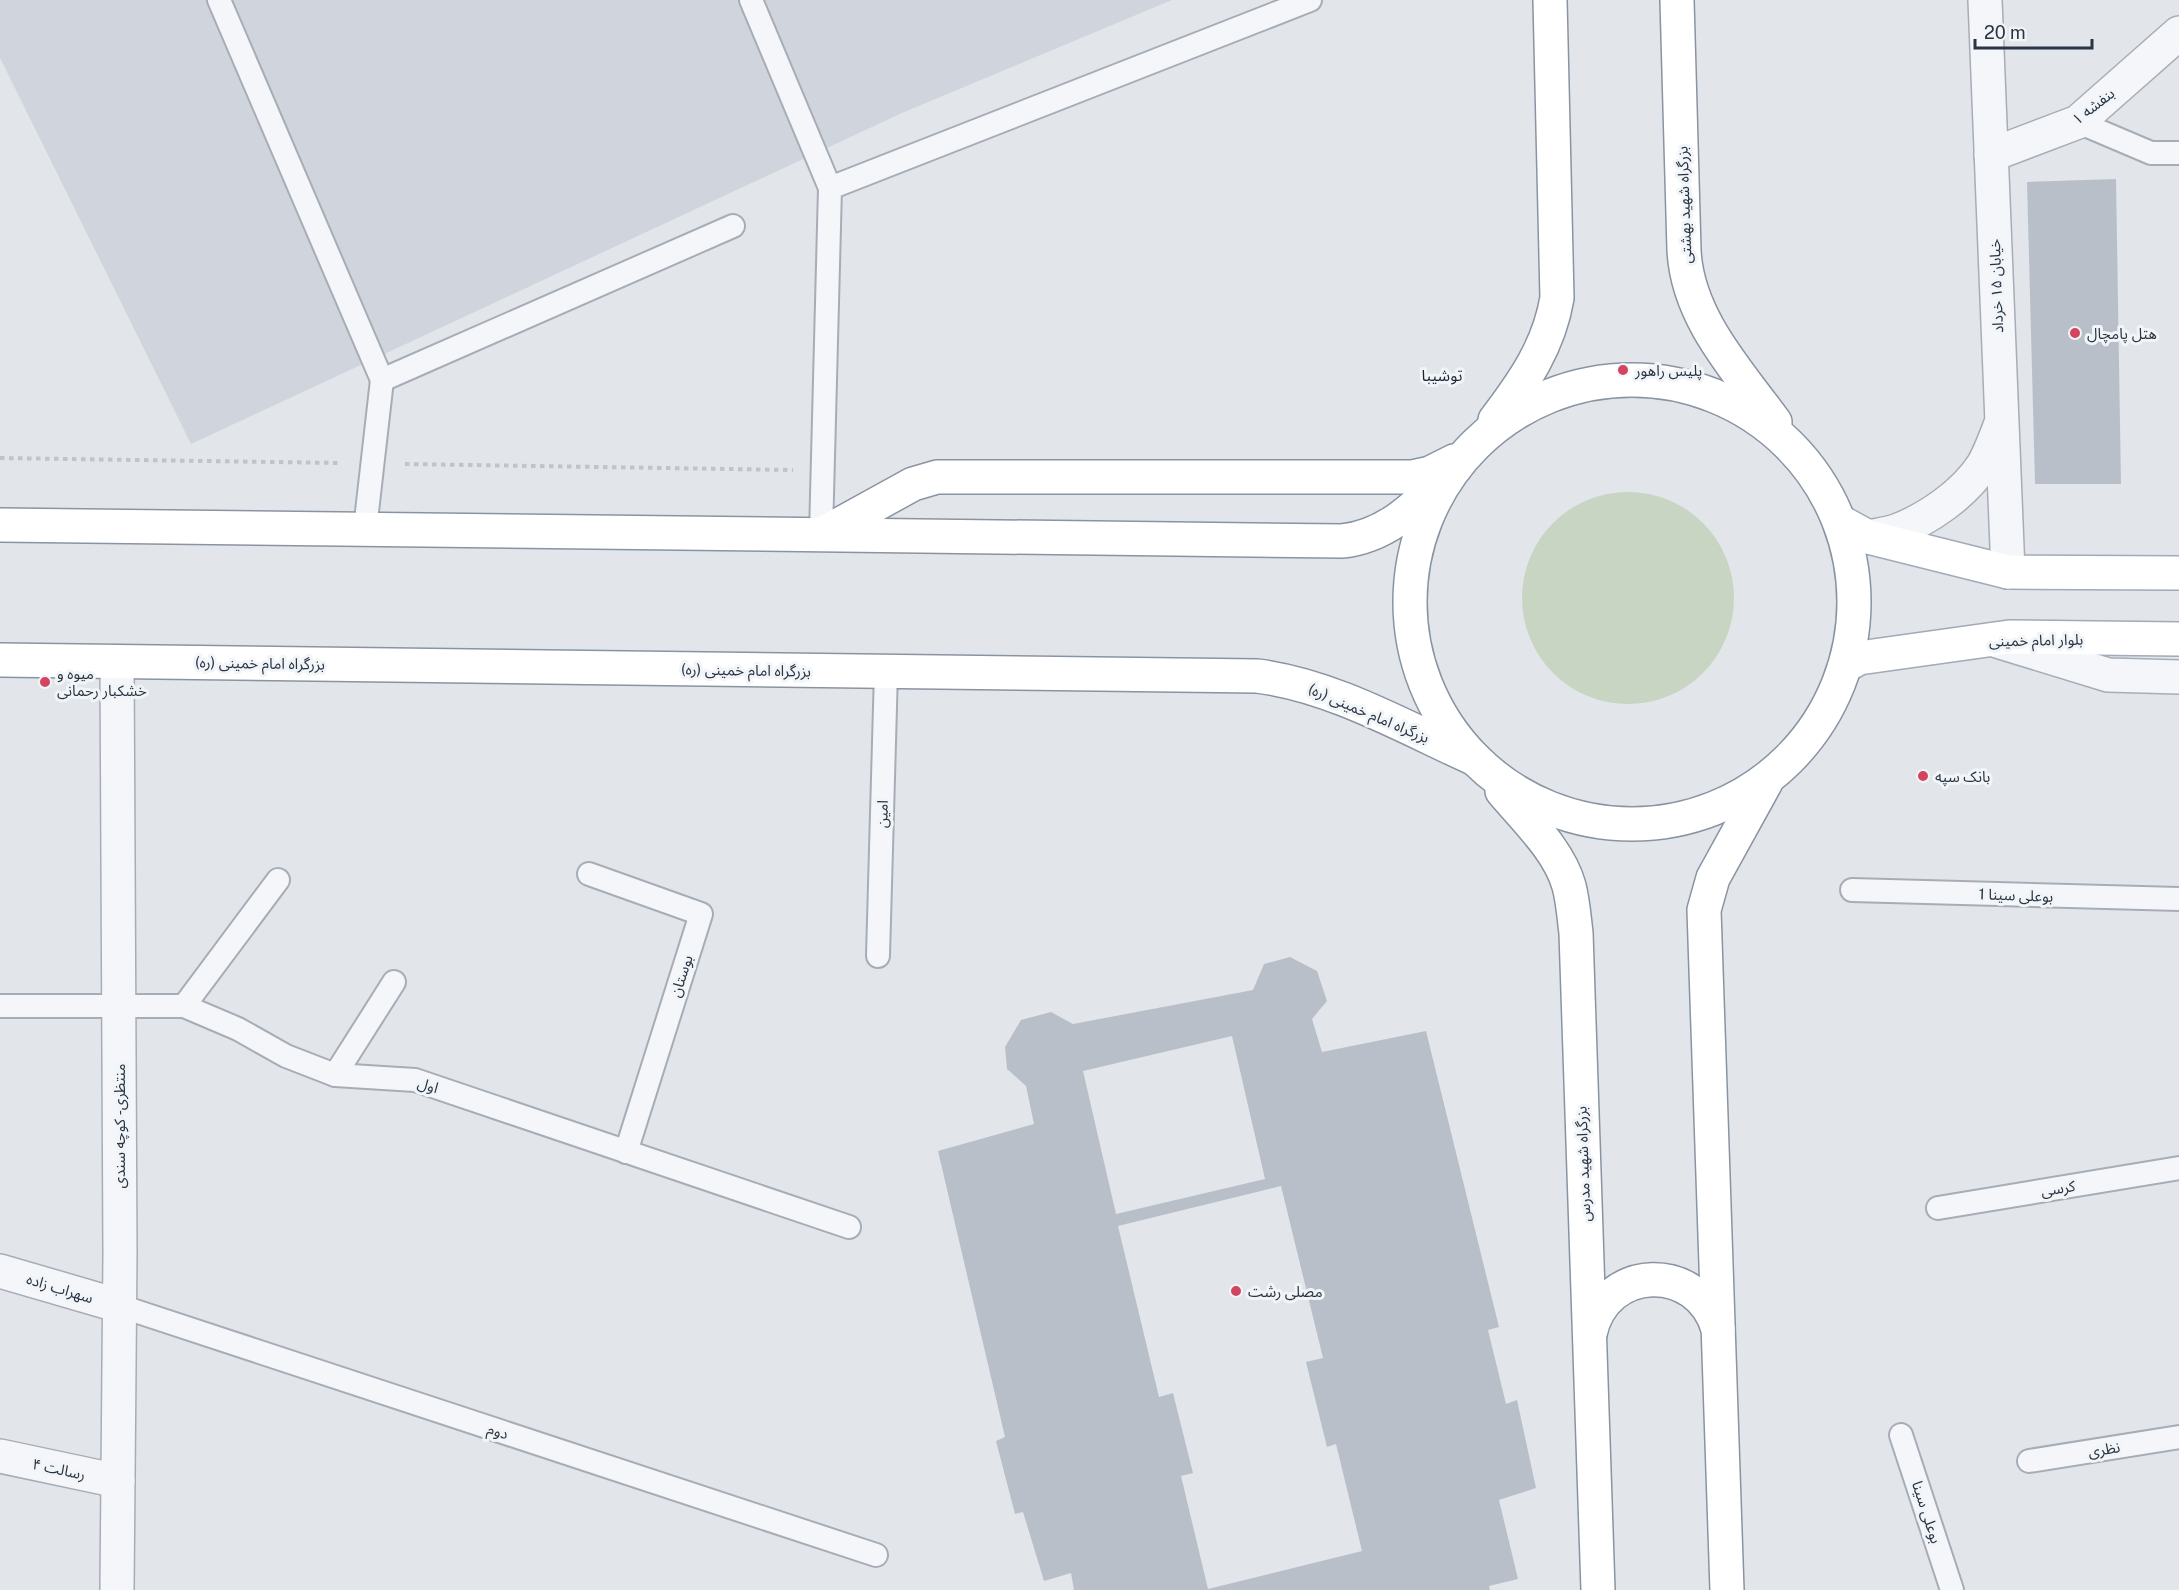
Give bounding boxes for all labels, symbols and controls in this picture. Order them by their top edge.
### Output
scale bar [1975,12,2092,50]
text: 20 m [1984,22,2026,43]
street label: بنفشه ۱ [2069,84,2118,128]
street label: بزرگراه شهید بهشتی [1673,146,1696,264]
street label: خیابان ۱۵ خرداد [1986,238,2007,333]
place label: هتل پامچال [2087,325,2157,344]
marker: هتل پامچال [2068,326,2082,340]
place label: پلیس راهور [1634,362,1702,381]
marker: پلیس راهور [1616,363,1630,377]
district label: توشیبا [1422,366,1463,385]
street label: بلوار امام خمینی [1989,631,2083,652]
street label: بزرگراه امام خمینی (ره) [195,653,325,676]
street label: بزرگراه امام خمینی (ره) [681,660,811,683]
place label: میوه و خشکبار رحمانی [57,665,147,700]
marker: میوه و خشکبار رحمانی [38,675,52,689]
street label: بزرگراه امام خمینی (ره) [1305,680,1432,749]
place label: بانک سپه [1935,768,1990,787]
marker: بانک سپه [1916,769,1930,783]
street label: امین [873,800,892,828]
street label: بوعلی سینا 1 [1978,885,2054,906]
street label: بوستان [666,953,697,999]
street label: منتظری - کوچه سندی [111,1064,130,1188]
street label: اول [415,1074,440,1097]
street label: بزرگراه شهید مدرس [1572,1106,1595,1222]
street label: کرسی [2040,1177,2077,1200]
street label: سهراب زاده [24,1270,96,1307]
place label: مصلی رشت [1248,1283,1323,1301]
marker: مصلی رشت [1229,1284,1243,1298]
street label: دوم [484,1420,511,1445]
street label: نظری [2087,1438,2121,1461]
street label: رسالت ۴ [31,1455,87,1484]
street label: بوعلی سینا [1908,1479,1945,1546]

